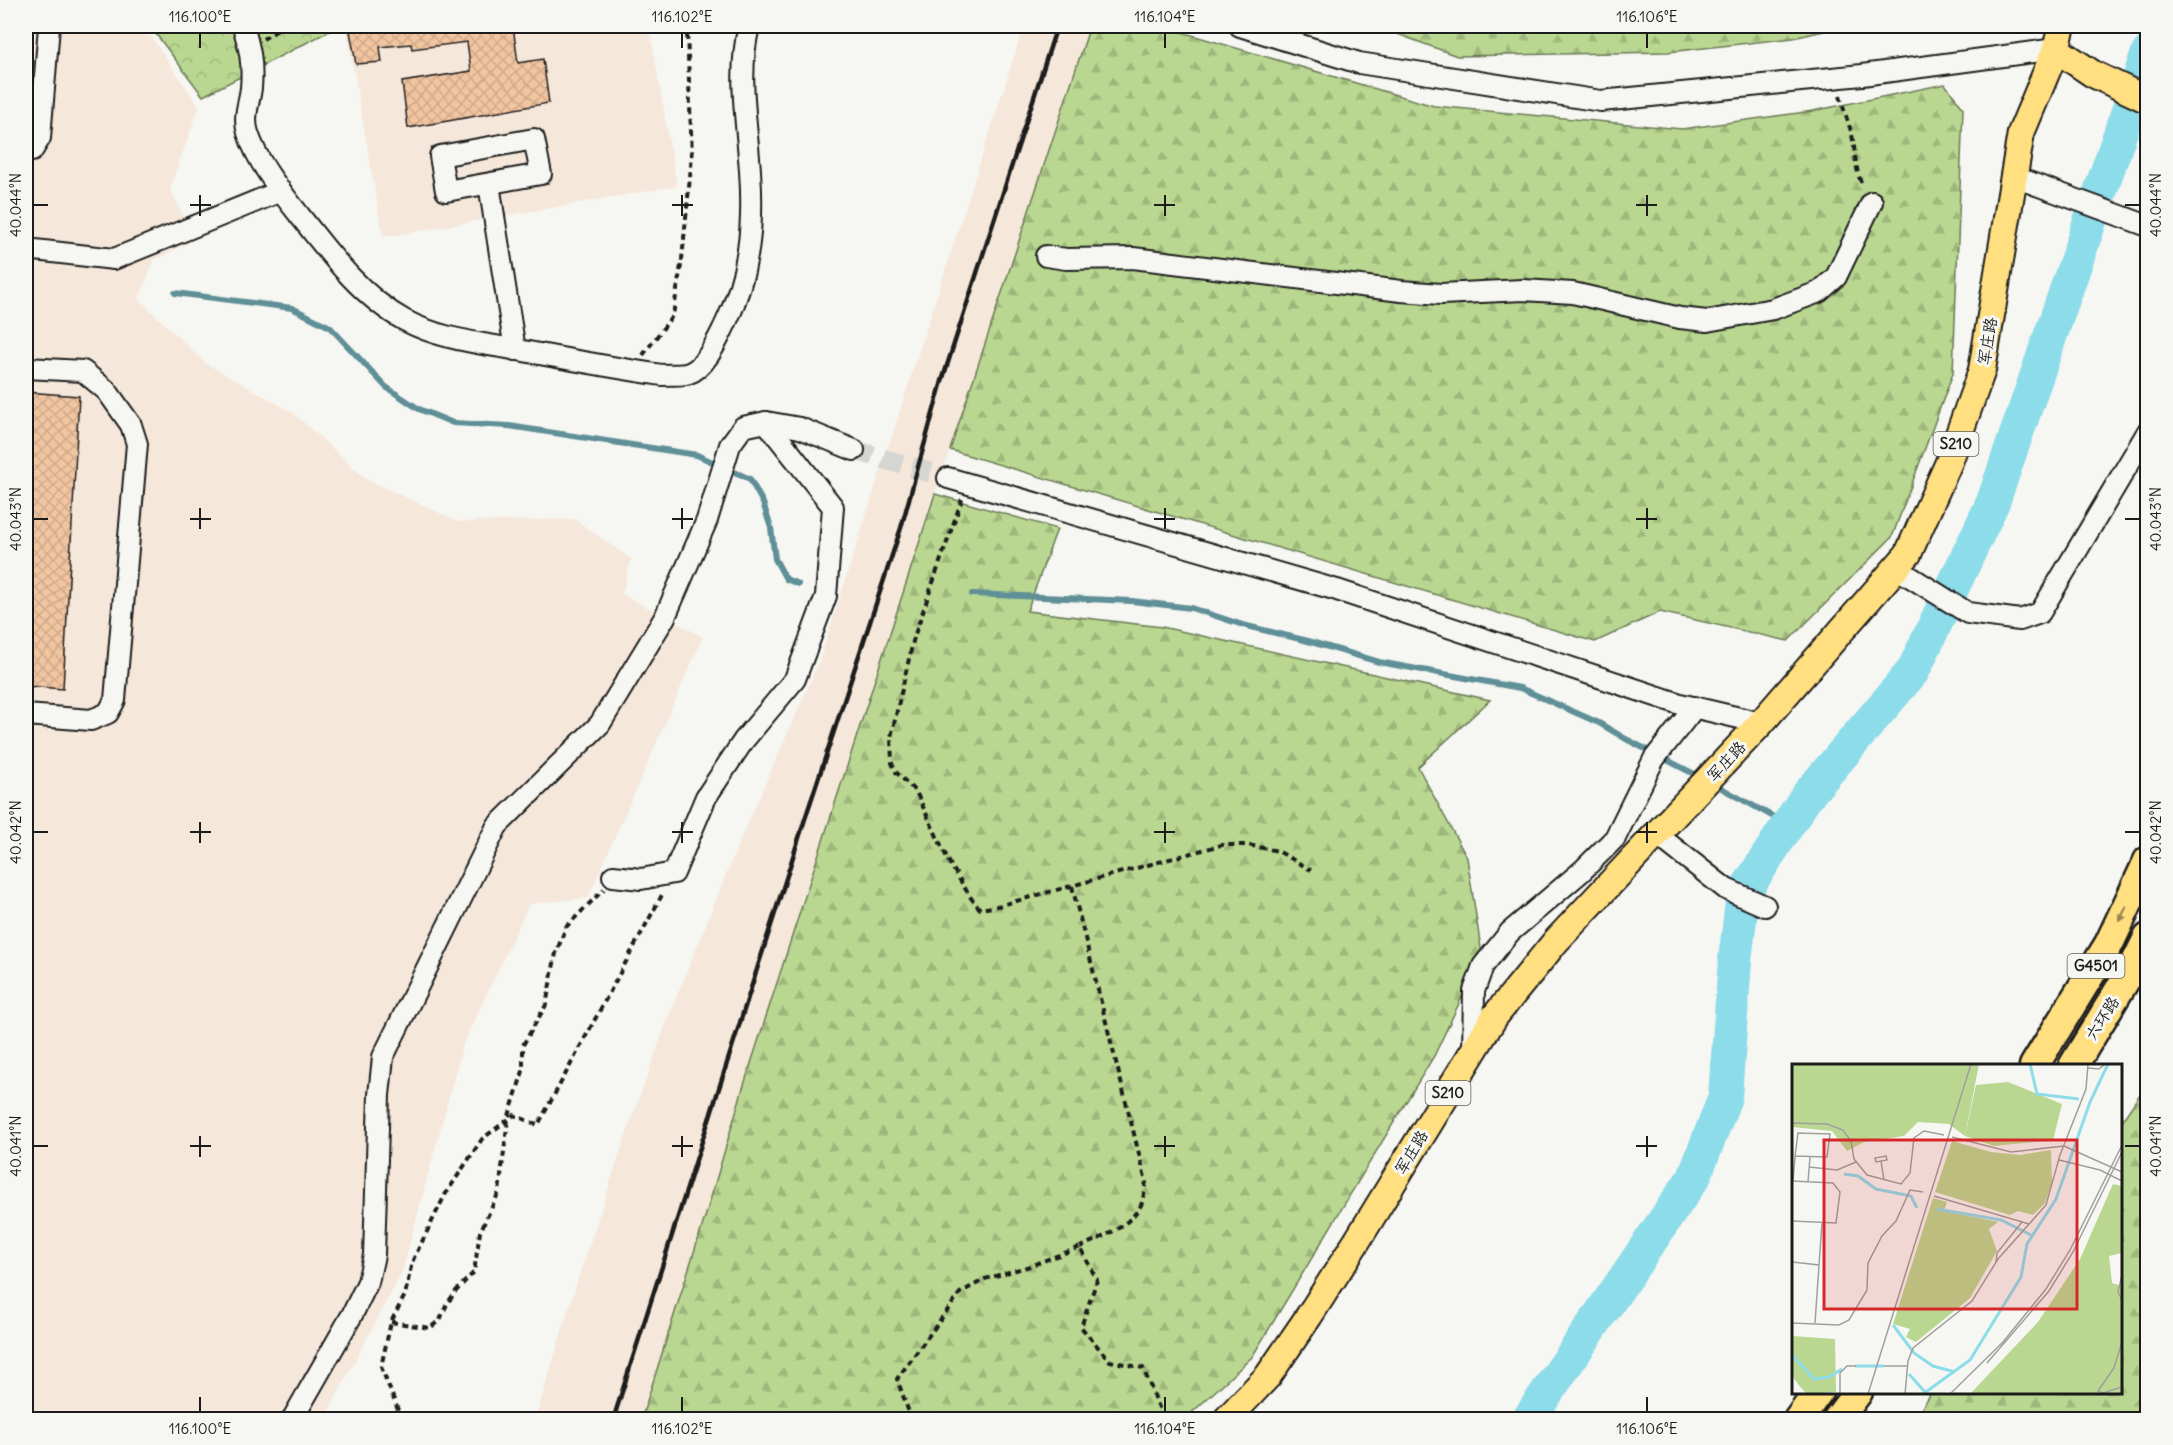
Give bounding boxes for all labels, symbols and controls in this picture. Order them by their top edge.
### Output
text: 116.100°E [169,7,231,26]
text: 116.102°E [652,7,713,26]
text: 116.104°E [1134,7,1196,26]
text: 116.106°E [1616,7,1678,26]
text: 40.044°N [6,173,25,237]
text: 40.044°N [2146,173,2165,237]
street label: 军庄路 [1973,316,2001,366]
road number: S210 [1934,432,1978,456]
text: 40.043°N [6,487,25,551]
text: 40.043°N [2146,487,2165,551]
street label: 军庄路 [1702,737,1750,785]
text: 40.042°N [6,800,25,864]
text: 40.042°N [2146,800,2165,864]
one-way arrow [2118,905,2128,923]
road number: G4501 [2068,954,2124,978]
street label: 六环路 [2081,992,2123,1044]
inset map [1792,1064,2122,1394]
road number: S210 [1426,1081,1470,1105]
text: 40.041°N [6,1115,25,1177]
text: 40.041°N [2146,1115,2165,1177]
street label: 军庄路 [1390,1126,1432,1178]
text: 116.100°E [169,1419,231,1438]
text: 116.102°E [652,1419,713,1438]
text: 116.104°E [1134,1419,1196,1438]
text: 116.106°E [1616,1419,1678,1438]

